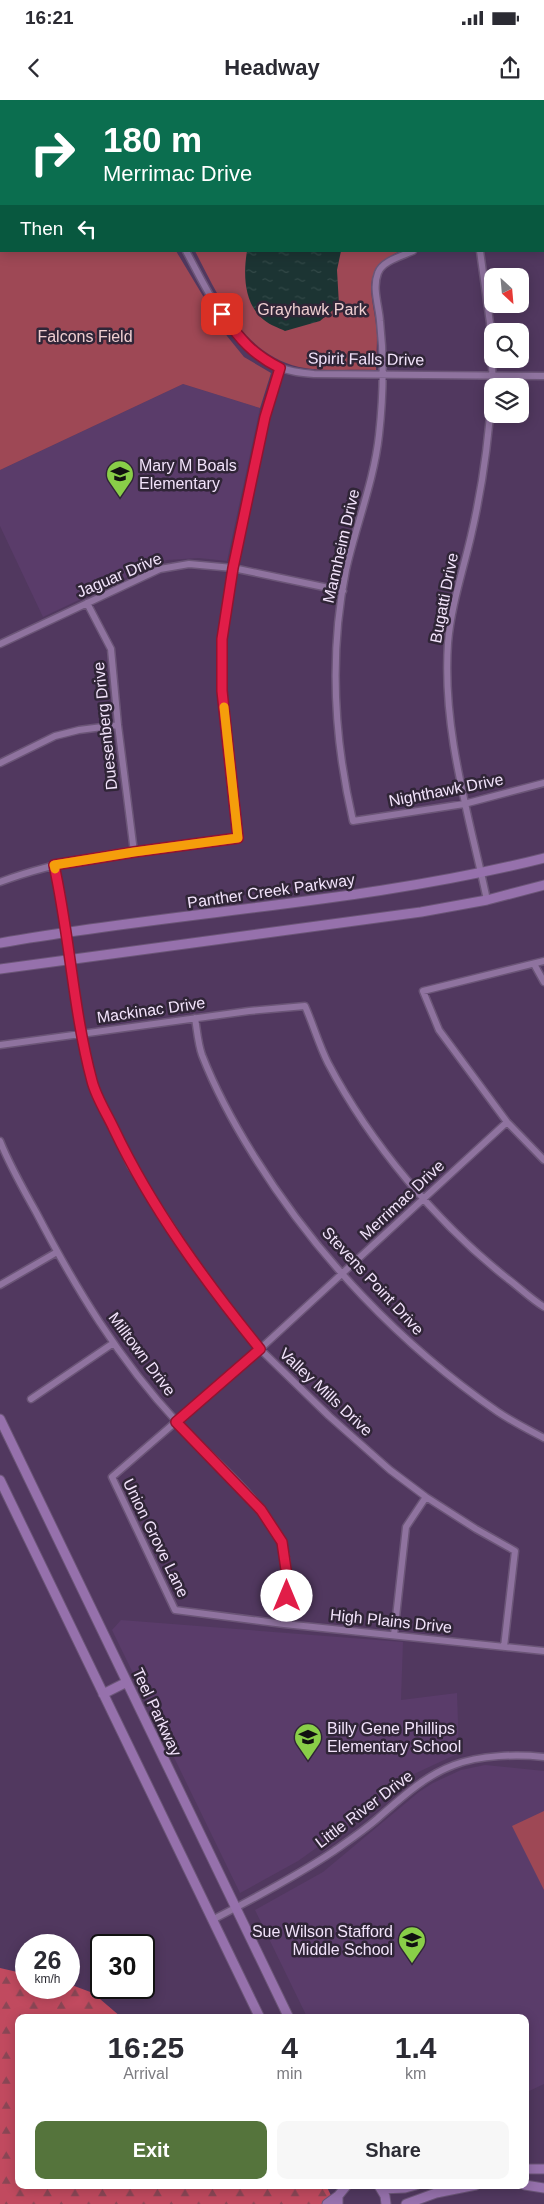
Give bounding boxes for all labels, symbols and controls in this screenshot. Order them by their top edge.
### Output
text: 16:21 [25,7,74,28]
icon: back [20,54,48,82]
icon: share [496,54,524,82]
text: Headway [224,55,320,80]
icon: right [20,120,85,185]
text: 180 m [103,120,202,159]
text: Merrimac Drive [103,161,252,186]
icon: left [73,215,101,243]
text: Then [20,218,63,239]
north arrow [484,268,529,312]
map controls [484,268,529,423]
pin [201,293,243,335]
icon: arrive [208,300,236,328]
park label: Grayhawk Park [257,301,368,318]
button: search [484,323,529,368]
park label: Falcons Field [37,328,133,345]
street label: Spirit Falls Drive [308,349,424,369]
button: layers [484,378,529,423]
place label: Mary M Boals Elementary [139,457,237,492]
school or university icon: Mary M Boals Elementary [105,459,135,498]
street label: Mannheim Drive [320,487,362,605]
street label: Jaguar Drive [74,549,164,601]
street label: Bugatti Drive [427,551,461,645]
street label: Duesenberg Drive [90,661,120,791]
street label: Nighthawk Drive [387,771,505,809]
street label: Panther Creek Parkway [186,871,356,911]
street label: Mackinac Drive [96,994,206,1026]
street label: Merrimac Drive [357,1157,448,1243]
street label: Stevens Point Drive [319,1224,427,1338]
street label: Milltown Drive [105,1309,179,1399]
street label: Valley Mills Drive [276,1345,376,1439]
street label: Union Grove Lane [120,1476,192,1600]
position arrow [260,1569,312,1621]
street label: High Plains Drive [329,1606,453,1636]
street label: Teel Parkway [129,1665,185,1759]
place label: Billy Gene Phillips Elementary School [327,1720,461,1755]
school or university icon: Billy Gene Phillips Elementary School [293,1722,323,1761]
street label: Little River Drive [312,1767,416,1851]
place label: Sue Wilson Stafford Middle School [252,1923,393,1958]
school or university icon: Sue Wilson Stafford Middle School [397,1925,427,1964]
speed limit sign: 30 [90,1934,155,1999]
text: 26 [34,1946,61,1974]
text: km/h [34,1972,61,1986]
text: 16:25 [107,2031,184,2064]
text: 4 [281,2031,298,2064]
text: 1.4 [395,2031,437,2064]
text: Arrival [123,2065,168,2082]
text: min [277,2065,302,2082]
text: km [405,2065,426,2082]
button: Exit [35,2121,267,2179]
button: Share [277,2121,509,2179]

